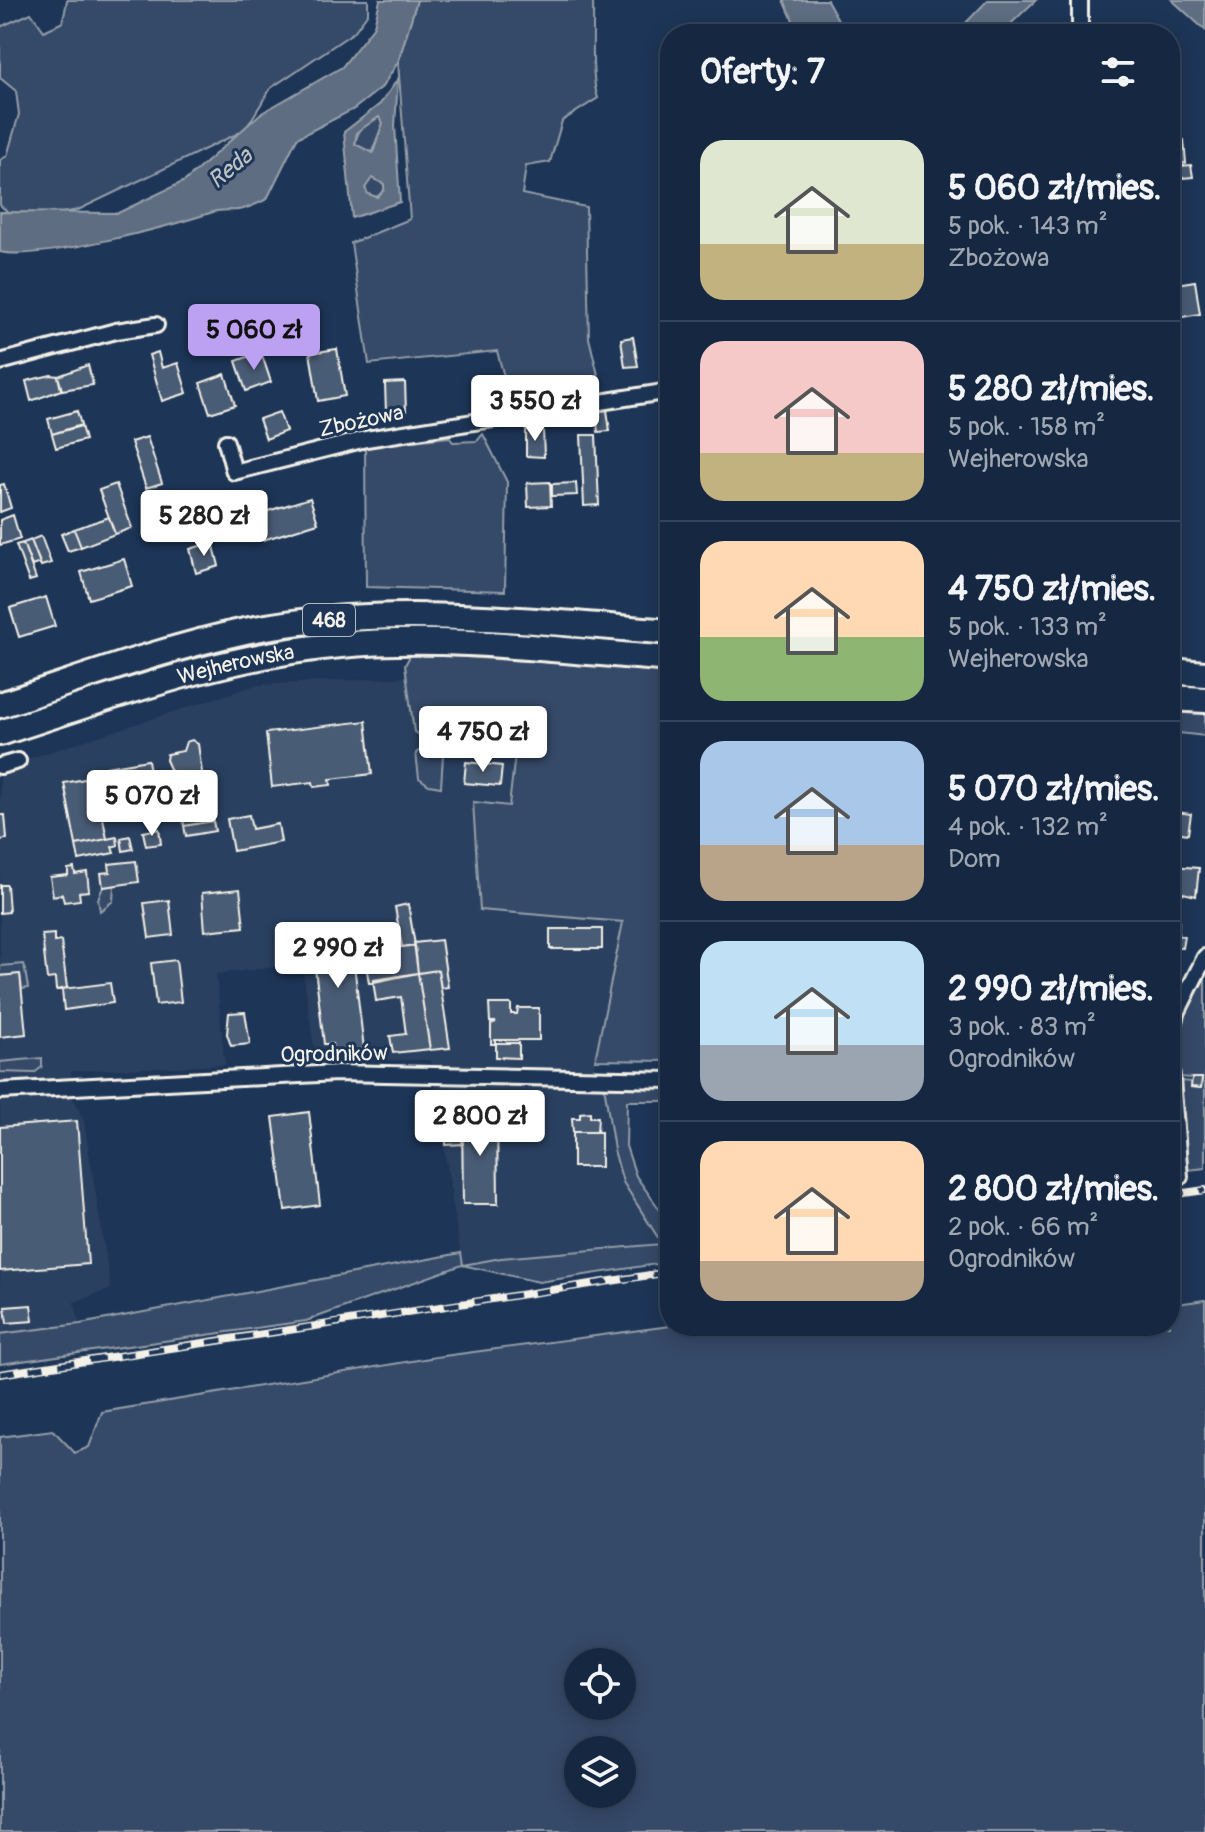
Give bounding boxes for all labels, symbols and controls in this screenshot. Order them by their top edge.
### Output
icon: filters [1096,50,1140,94]
text: Oferty: 7 [700,51,825,94]
water label: Reda [202,140,260,195]
text: 5 060 zł/mies. [948,167,1161,210]
icon: home [764,172,860,268]
text: 5 pok. · 143 m² [948,210,1108,242]
text: Zbożowa [948,242,1049,274]
pin: 5 060 zł [171,304,337,372]
text: 5 060 zł [206,314,302,346]
text: 5 280 zł/mies. [948,368,1155,411]
icon: home [764,373,860,469]
pin: 3 550 zł [452,375,618,443]
text: 3 550 zł [489,385,581,417]
street label: Zbożowa [316,398,406,444]
text: 5 pok. · 158 m² [948,411,1105,443]
text: Wejherowska [948,443,1089,475]
pin: 5 280 zł [121,490,287,558]
text: 5 280 zł [159,500,249,532]
text: 4 750 zł/mies. [948,568,1156,611]
icon: home [764,573,860,669]
road number: 468 [303,604,355,636]
text: 5 pok. · 133 m² [948,611,1107,643]
street label: Wejherowska [174,638,296,691]
text: Wejherowska [948,643,1089,675]
pin: 4 750 zł [400,706,566,774]
text: 4 750 zł [437,716,529,748]
text: 5 070 zł/mies. [948,768,1160,811]
pin: 5 070 zł [69,770,235,838]
icon: home [764,773,860,869]
text: 5 070 zł [105,780,199,812]
text: 4 pok. · 132 m² [948,811,1108,843]
text: Dom [948,843,1001,875]
pin: 2 990 zł [255,922,421,990]
text: 2 990 zł [293,932,383,964]
text: 2 990 zł/mies. [948,968,1154,1011]
icon: home [764,973,860,1069]
text: 3 pok. · 83 m² [948,1011,1096,1043]
street label: Ogrodników [280,1039,388,1069]
text: Ogrodników [948,1043,1075,1075]
pin: 2 800 zł [397,1090,563,1158]
text: 2 800 zł [433,1100,527,1132]
text: 2 800 zł/mies. [948,1168,1159,1211]
icon: home [764,1173,860,1269]
text: 2 pok. · 66 m² [948,1211,1099,1243]
text: Ogrodników [948,1243,1075,1275]
map controls [564,1648,636,1808]
button: locate [564,1648,636,1720]
button: layers [564,1736,636,1808]

